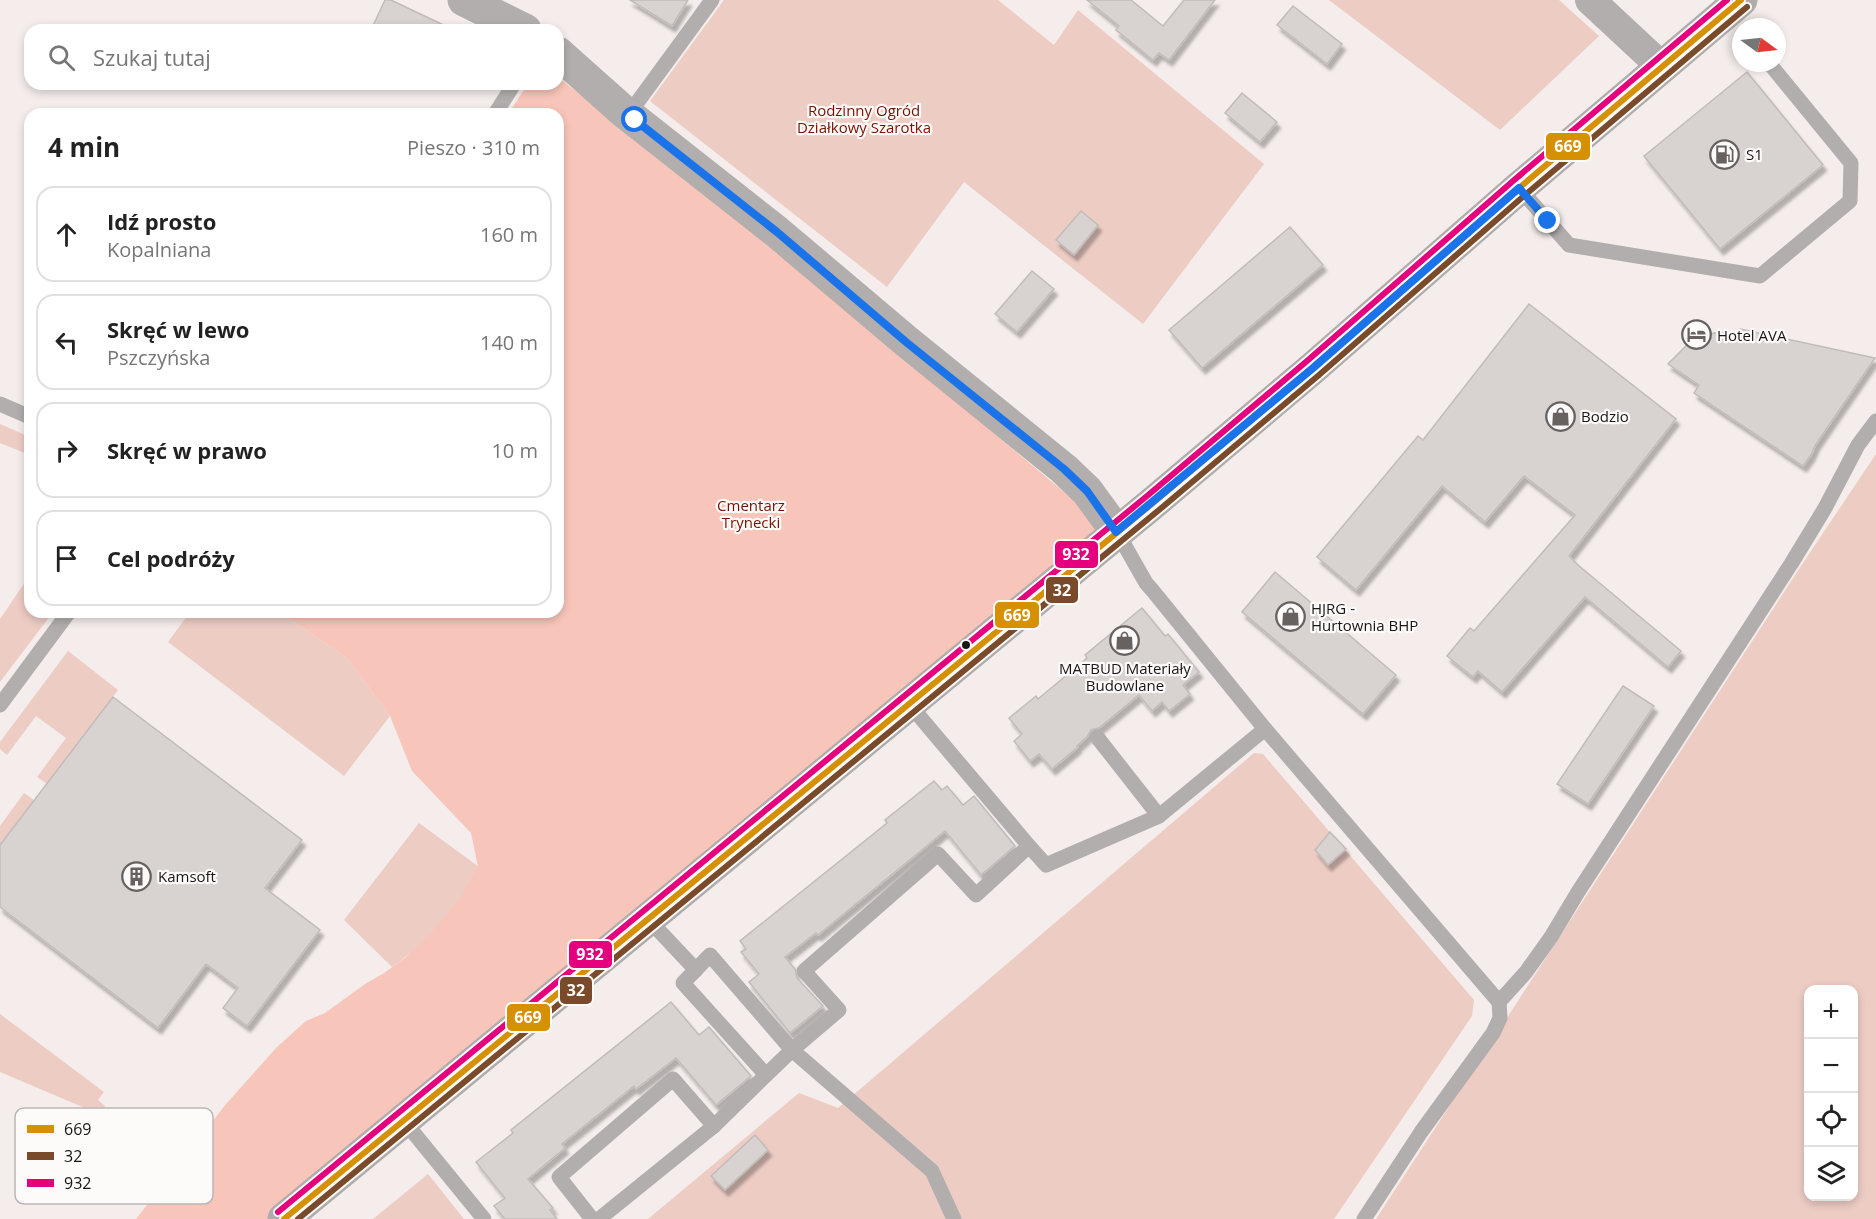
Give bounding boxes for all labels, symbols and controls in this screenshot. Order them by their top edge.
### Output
north arrow [1732,18,1786,72]
search box [24,24,564,90]
icon: search [45,41,78,74]
text: Szukaj tutaj [93,42,211,72]
park label: Rodzinny Ogród Działkowy Szarotka [797,100,931,137]
route start [621,106,647,132]
text: 4 min [48,129,120,165]
line badge: 669 [1545,132,1591,161]
text: Pieszo · 310 m [407,134,540,161]
text: 669 [1554,135,1582,157]
fuel station icon: S1 [1709,138,1741,170]
place label: S1 [1746,144,1763,164]
text: Idź prosto [107,206,216,236]
route end [1534,207,1560,233]
icon: ahead [50,218,83,251]
text: 160 m [480,221,538,248]
text: Kopalniana [107,236,211,263]
text: Skręć w lewo [107,314,249,344]
hotel icon: Hotel AVA [1680,319,1712,351]
place label: Hotel AVA [1717,325,1787,345]
icon: left [50,326,83,359]
text: 140 m [480,329,538,356]
text: Pszczyńska [107,344,210,371]
shop icon: Bodzio [1544,400,1576,432]
place label: Bodzio [1581,406,1629,426]
icon: right [50,434,83,467]
text: Skręć w prawo [107,435,267,465]
text: 10 m [491,437,538,464]
park label: Cmentarz Trynecki [717,495,785,532]
line badge: 932 [1054,540,1099,569]
icon: arrive [50,542,83,575]
text: Cel podróży [107,543,235,573]
text: 932 [1062,543,1090,565]
line badge: 32 [1045,576,1079,604]
text: 32 [1053,579,1071,601]
place label: HJRG - Hurtownia BHP [1311,598,1418,635]
line badge: 669 [994,601,1040,629]
shop icon: HJRG - Hurtownia BHP [1274,601,1306,633]
text: 669 [1003,604,1031,626]
shop icon: MATBUD Materiały Budowlane [1109,625,1141,657]
unlabelled marker [960,639,972,651]
place label: MATBUD Materiały Budowlane [1059,658,1191,695]
building icon: Kamsoft [121,860,153,892]
place label: Kamsoft [158,866,216,886]
line badge: 932 [568,940,613,969]
text: 932 [576,943,604,965]
line badge: 32 [559,976,593,1005]
text: 32 [567,979,585,1001]
map controls [1804,985,1858,1201]
button: + [1804,985,1858,1039]
line badge: 669 [506,1003,551,1032]
text: 669 [514,1006,542,1028]
button: − [1804,1039,1858,1093]
button: locate [1804,1093,1858,1147]
legend [15,1108,213,1204]
text: 669 [64,1118,91,1140]
text: 32 [64,1145,82,1167]
button: layers [1804,1147,1858,1201]
text: 932 [64,1172,91,1194]

